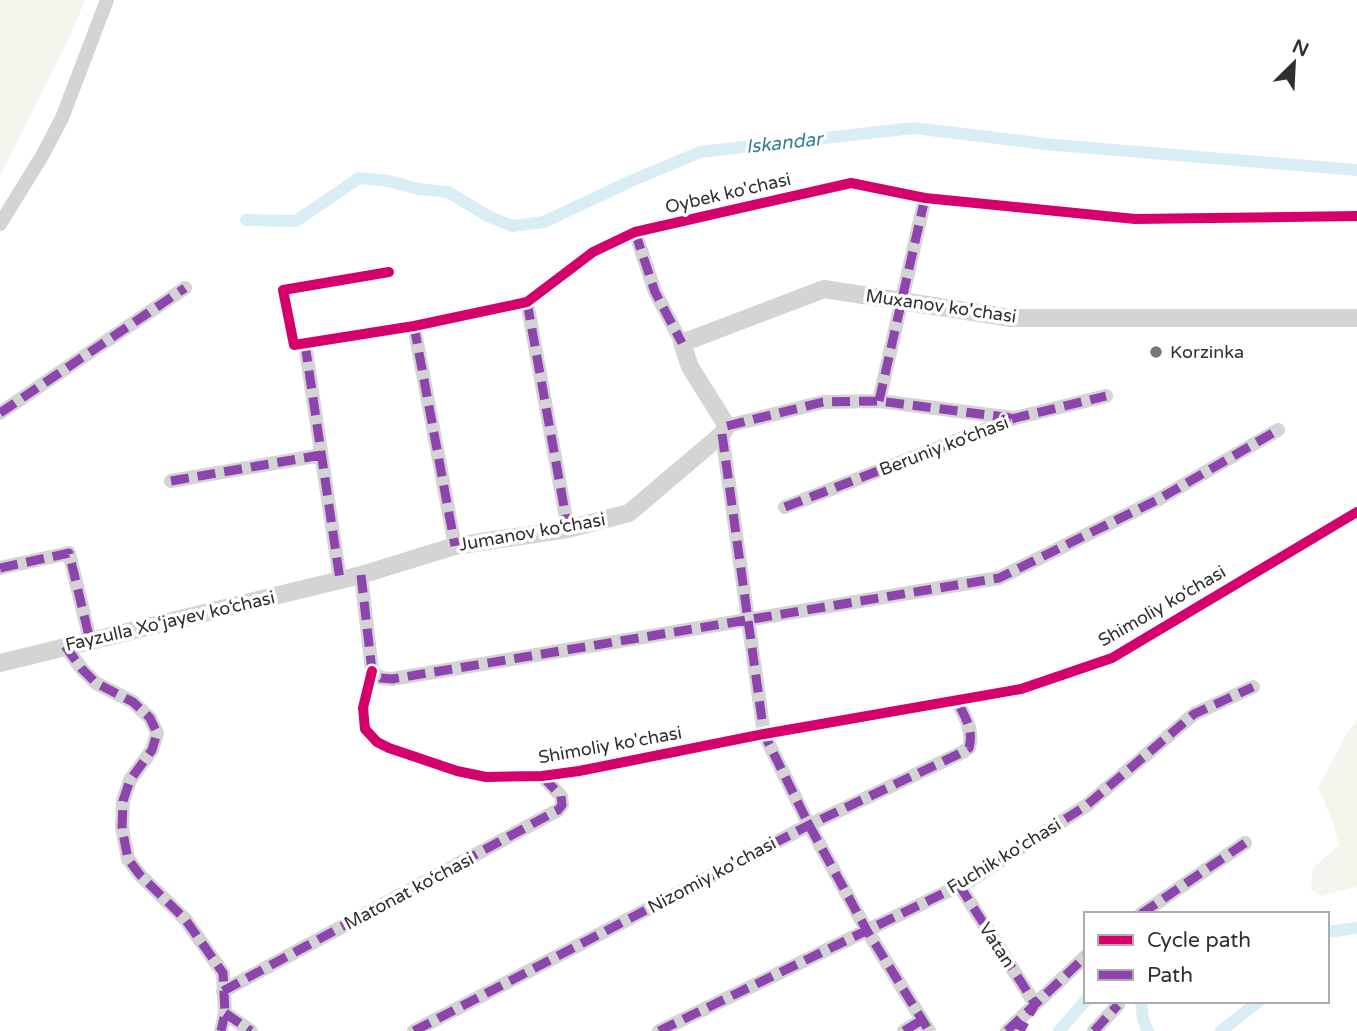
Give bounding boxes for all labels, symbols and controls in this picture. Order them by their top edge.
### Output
north arrow [1259,28,1329,98]
text: N [1289,35,1312,62]
water label: Iskandar [745,128,826,158]
street label: Oybek ko'chasi [663,168,793,218]
street label: Muxanov ko'chasi [864,285,1018,327]
place label: Korzinka [1170,341,1244,363]
marker: Korzinka [1148,344,1164,360]
street label: Beruniy ko‘chasi [876,411,1012,481]
street label: Jumanov ko‘chasi [457,508,607,556]
street label: Shimoliy ko‘chasi [1094,561,1230,651]
street label: Fayzulla Xo‘jayev ko‘chasi [63,586,277,656]
street label: Shimoliy ko'chasi [537,722,683,768]
street label: Fuchik ko'chasi [943,813,1065,899]
street label: Nizomiy ko'chasi [644,832,780,918]
street label: Matonat ko‘chasi [340,848,478,934]
legend [1084,912,1329,1003]
street label: Vatan [974,918,1020,972]
text: Cycle path [1147,928,1251,953]
text: Path [1147,963,1193,988]

